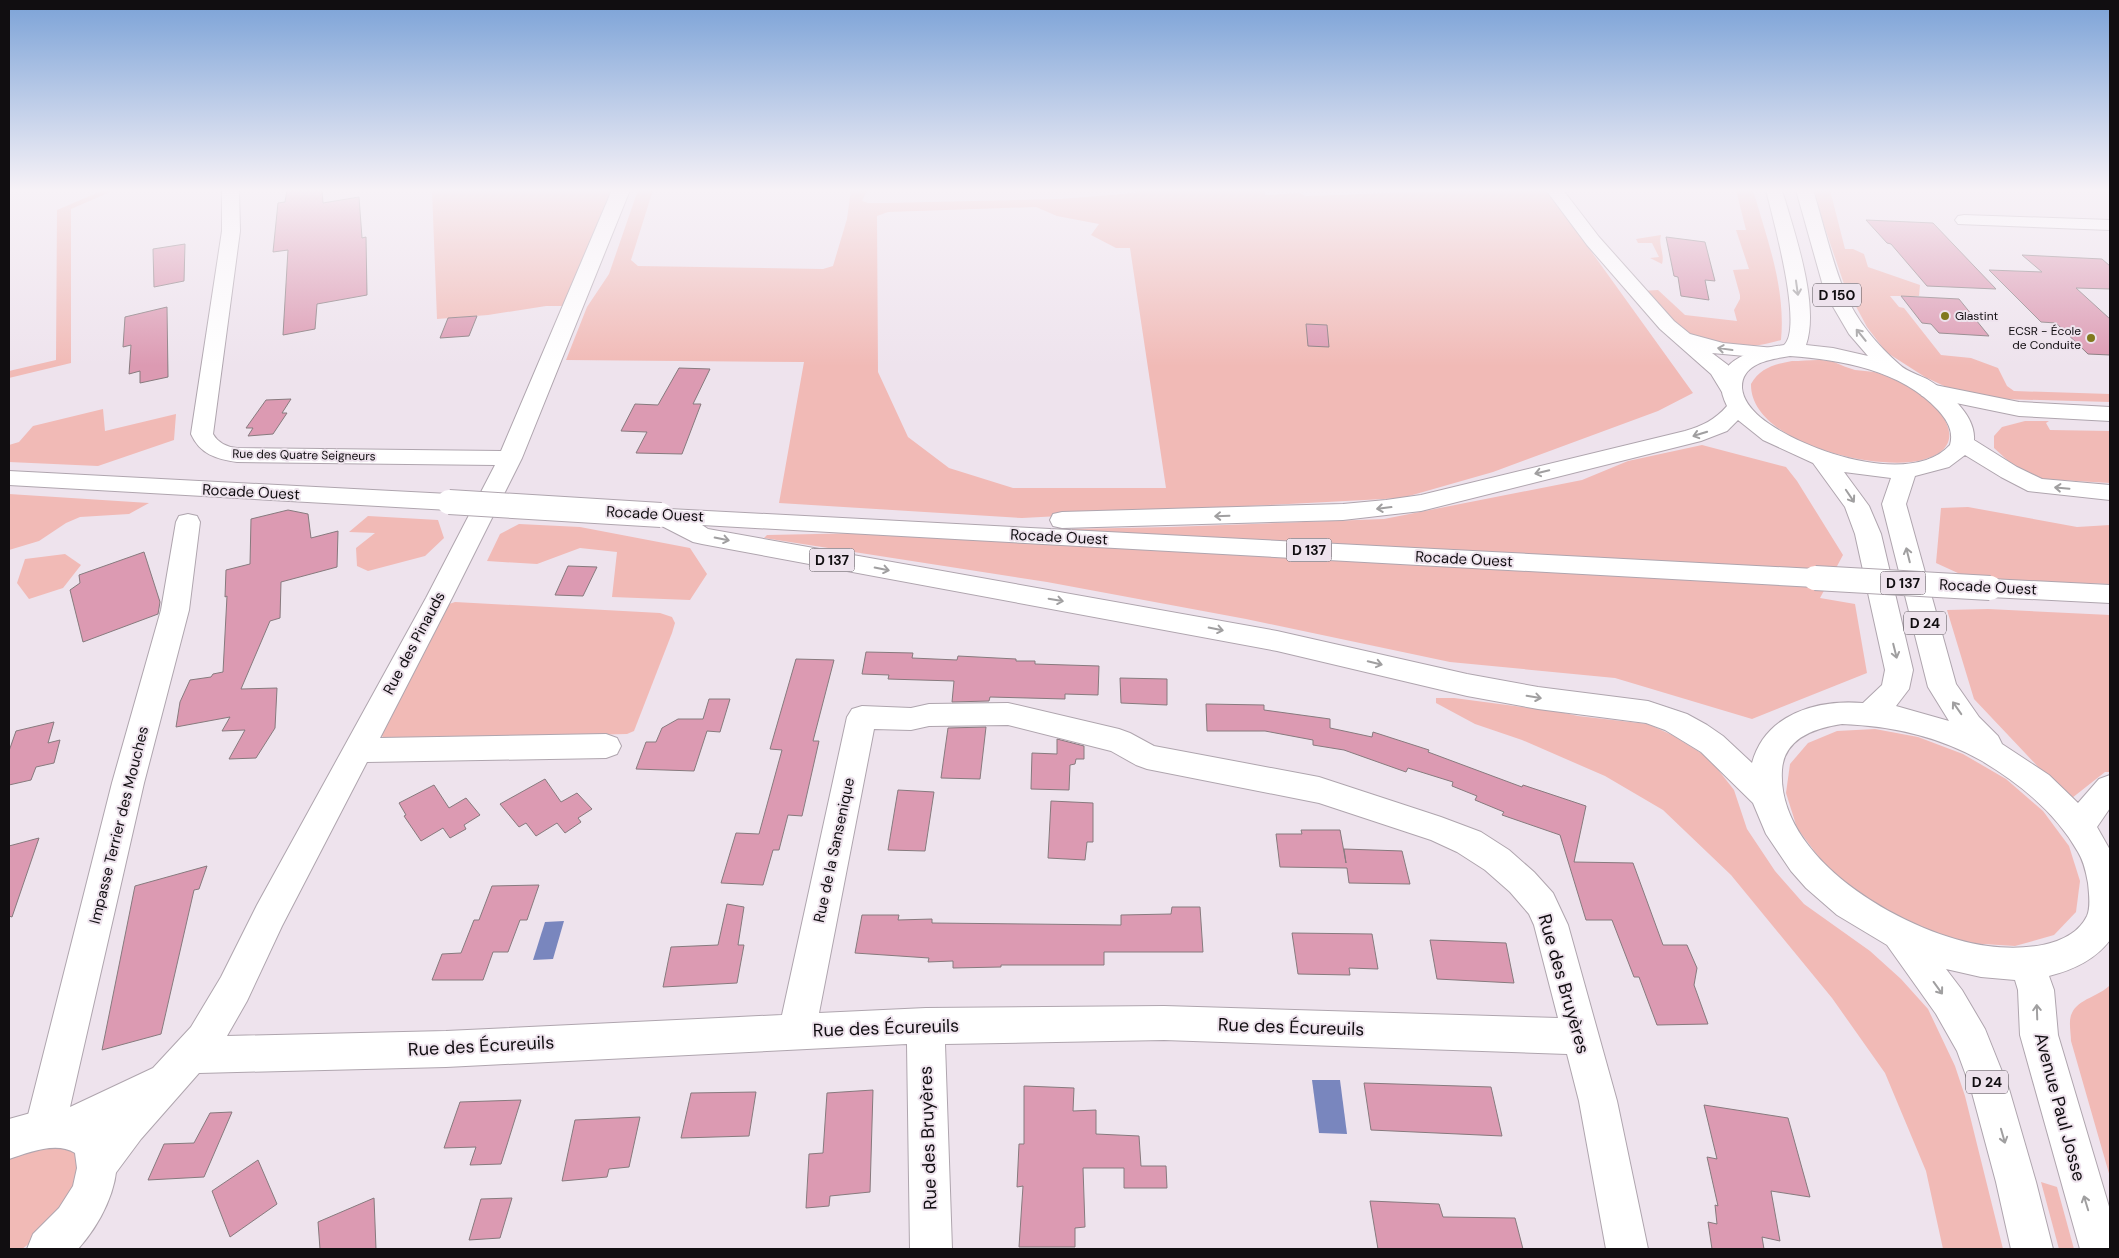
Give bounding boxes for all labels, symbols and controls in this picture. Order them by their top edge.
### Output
one-way arrow [1792,280,1802,296]
road number: D 150 [1813,284,1861,306]
place label: Glastint [1955,308,1999,324]
marker: Glastint [1939,310,1951,322]
place label: ECSR - École de Conduite [2008,323,2081,353]
one-way arrow [1856,329,1867,342]
marker: ECSR - École de Conduite [2085,332,2097,344]
one-way arrow [1718,344,1734,354]
one-way arrow [1692,429,1708,439]
street label: Rue des Quatre Seigneurs [232,446,376,464]
one-way arrow [1535,468,1551,477]
street label: Rocade Ouest [202,479,300,505]
one-way arrow [2054,483,2070,492]
one-way arrow [1845,488,1855,502]
street label: Rocade Ouest [606,501,704,527]
one-way arrow [1376,503,1392,513]
one-way arrow [1214,511,1230,521]
street label: Rocade Ouest [1010,524,1108,550]
one-way arrow [713,535,729,545]
road number: D 137 [1286,538,1332,562]
street label: Rocade Ouest [1415,546,1513,572]
one-way arrow [1903,547,1912,563]
road number: D 137 [810,548,854,572]
one-way arrow [873,565,889,575]
road number: D 137 [1880,572,1926,594]
street label: Rocade Ouest [1939,574,2037,600]
street label: Rue des Pinauds [378,588,450,698]
one-way arrow [1048,595,1064,605]
road number: D 24 [1904,612,1946,634]
one-way arrow [1208,625,1224,635]
one-way arrow [1891,642,1900,658]
one-way arrow [1367,659,1383,668]
one-way arrow [1526,692,1542,702]
one-way arrow [1952,702,1962,716]
street label: Impasse Terrier des Mouches [85,724,153,926]
street label: Rue de la Sansenique [809,776,859,924]
street label: Rue des Bruyères [1533,911,1595,1057]
one-way arrow [1933,981,1943,995]
one-way arrow [2032,1004,2041,1020]
street label: Rue des Écureuils [1217,1012,1365,1042]
street label: Rue des Écureuils [812,1013,960,1043]
street label: Rue des Écureuils [407,1030,555,1062]
street label: Avenue Paul Josse [2029,1030,2091,1184]
street label: Rue des Bruyères [913,1066,943,1210]
road number: D 24 [1966,1070,2008,1094]
one-way arrow [1998,1127,2008,1143]
one-way arrow [2081,1195,2091,1211]

